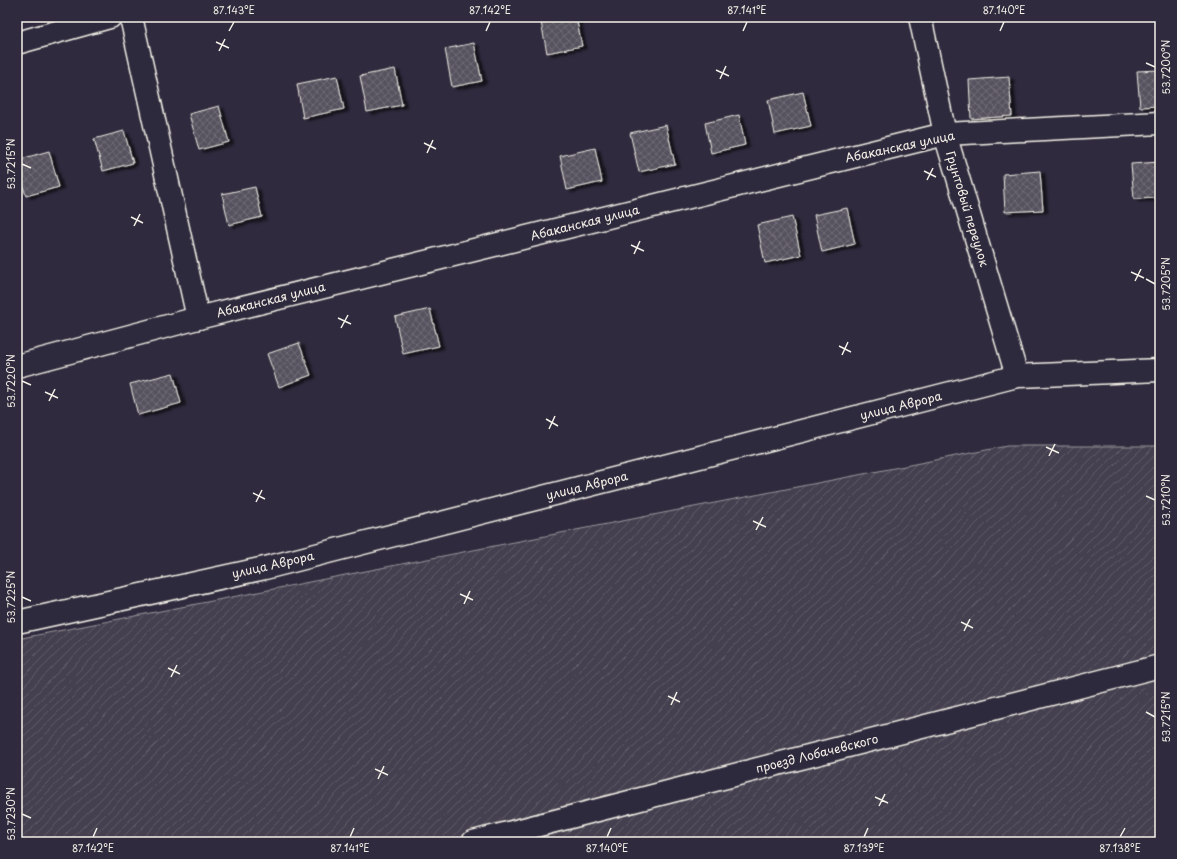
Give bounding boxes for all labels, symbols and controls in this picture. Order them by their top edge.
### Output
text: 87.143°E [213,2,255,17]
text: 87.142°E [469,2,511,17]
text: 87.141°E [727,2,767,17]
text: 87.140°E [983,2,1025,17]
text: 53.7200°N [1158,39,1173,94]
street label: Абаканская улица [843,126,957,166]
text: 53.7215°N [3,138,18,190]
street label: Грунтовый переулок [942,149,994,270]
street label: Абаканская улица [528,200,642,244]
text: 53.7205°N [1158,257,1173,311]
street label: Абаканская улица [214,277,328,321]
text: 53.7220°N [3,354,18,408]
street label: улица Аврора [858,386,944,424]
street label: улица Аврора [544,466,630,504]
text: 53.7210°N [1158,474,1173,526]
street label: улица Аврора [230,546,316,582]
text: 53.7225°N [3,570,18,623]
text: 53.7215°N [1158,691,1173,743]
street label: проезд Лобачевского [754,729,880,777]
text: 53.7230°N [3,787,18,841]
text: 87.142°E [72,840,114,855]
text: 87.141°E [330,840,370,855]
text: 87.140°E [586,840,628,855]
text: 87.139°E [843,840,885,855]
text: 87.138°E [1099,840,1141,855]

